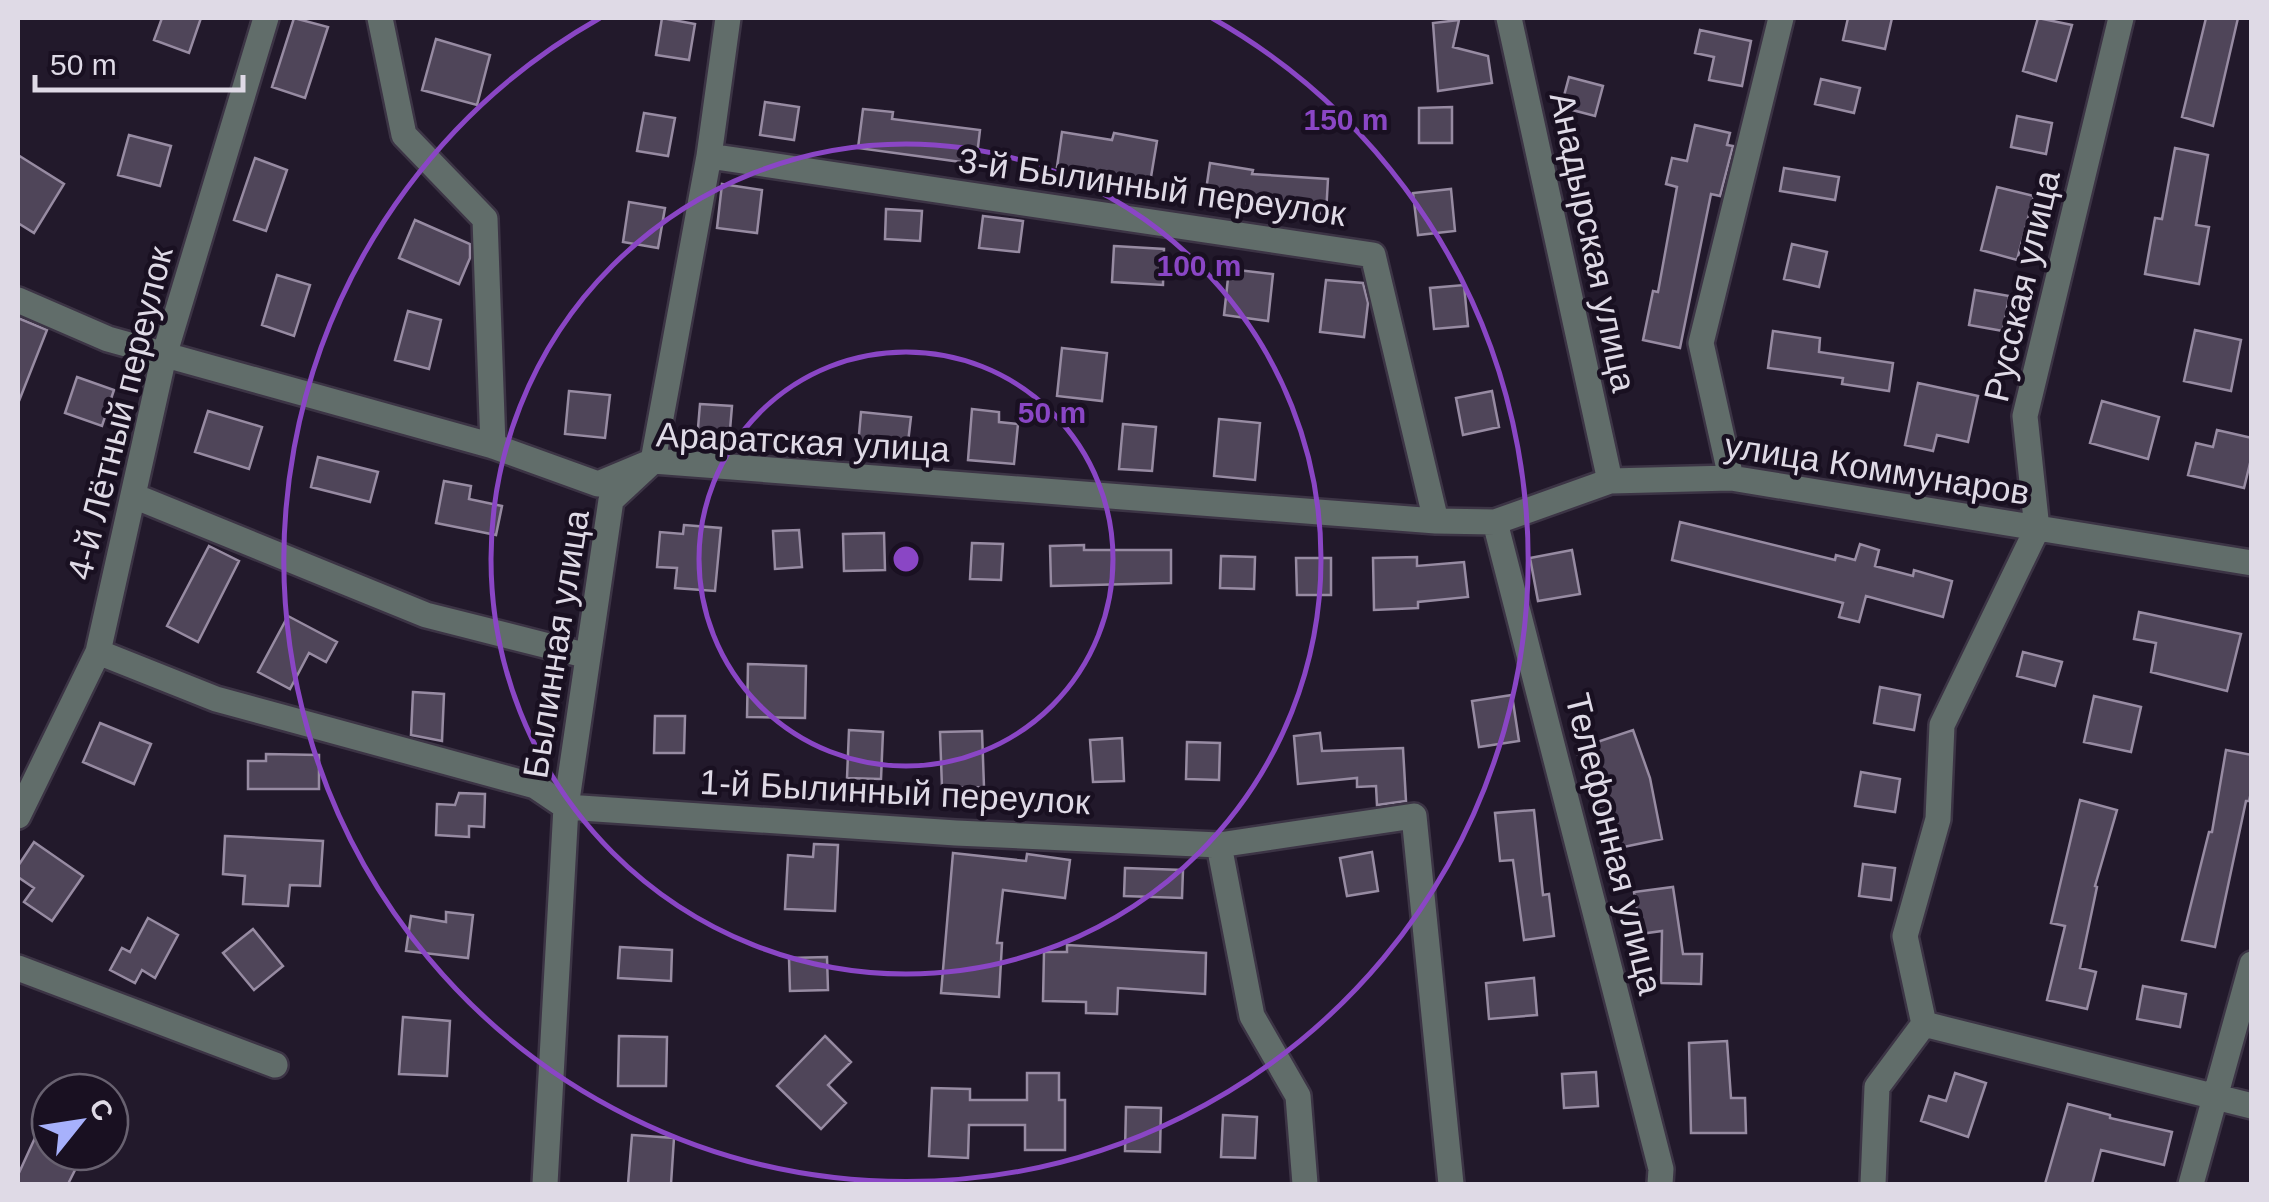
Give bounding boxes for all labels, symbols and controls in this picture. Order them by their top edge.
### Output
scale bar [35,30,242,92]
text: 50 m [50,48,117,81]
street label: Анадырская улица [1543,89,1644,396]
text: 150 m [1303,103,1389,136]
street label: 3-й Былинный переулок [956,140,1349,233]
street label: Русская улица [1976,166,2067,405]
street label: 4-й Лётный переулок [59,242,180,583]
text: 100 m [1156,249,1242,282]
text: 50 m [1018,396,1086,429]
street label: Араратская улица [655,414,951,469]
street label: улица Коммунаров [1722,425,2032,512]
street label: Былинная улица [515,506,596,781]
centre of rings [888,541,924,577]
street label: Телефонная улица [1558,689,1671,999]
street label: 1-й Былинный переулок [699,762,1092,821]
north arrow [30,1072,130,1172]
text: С [83,1093,120,1126]

